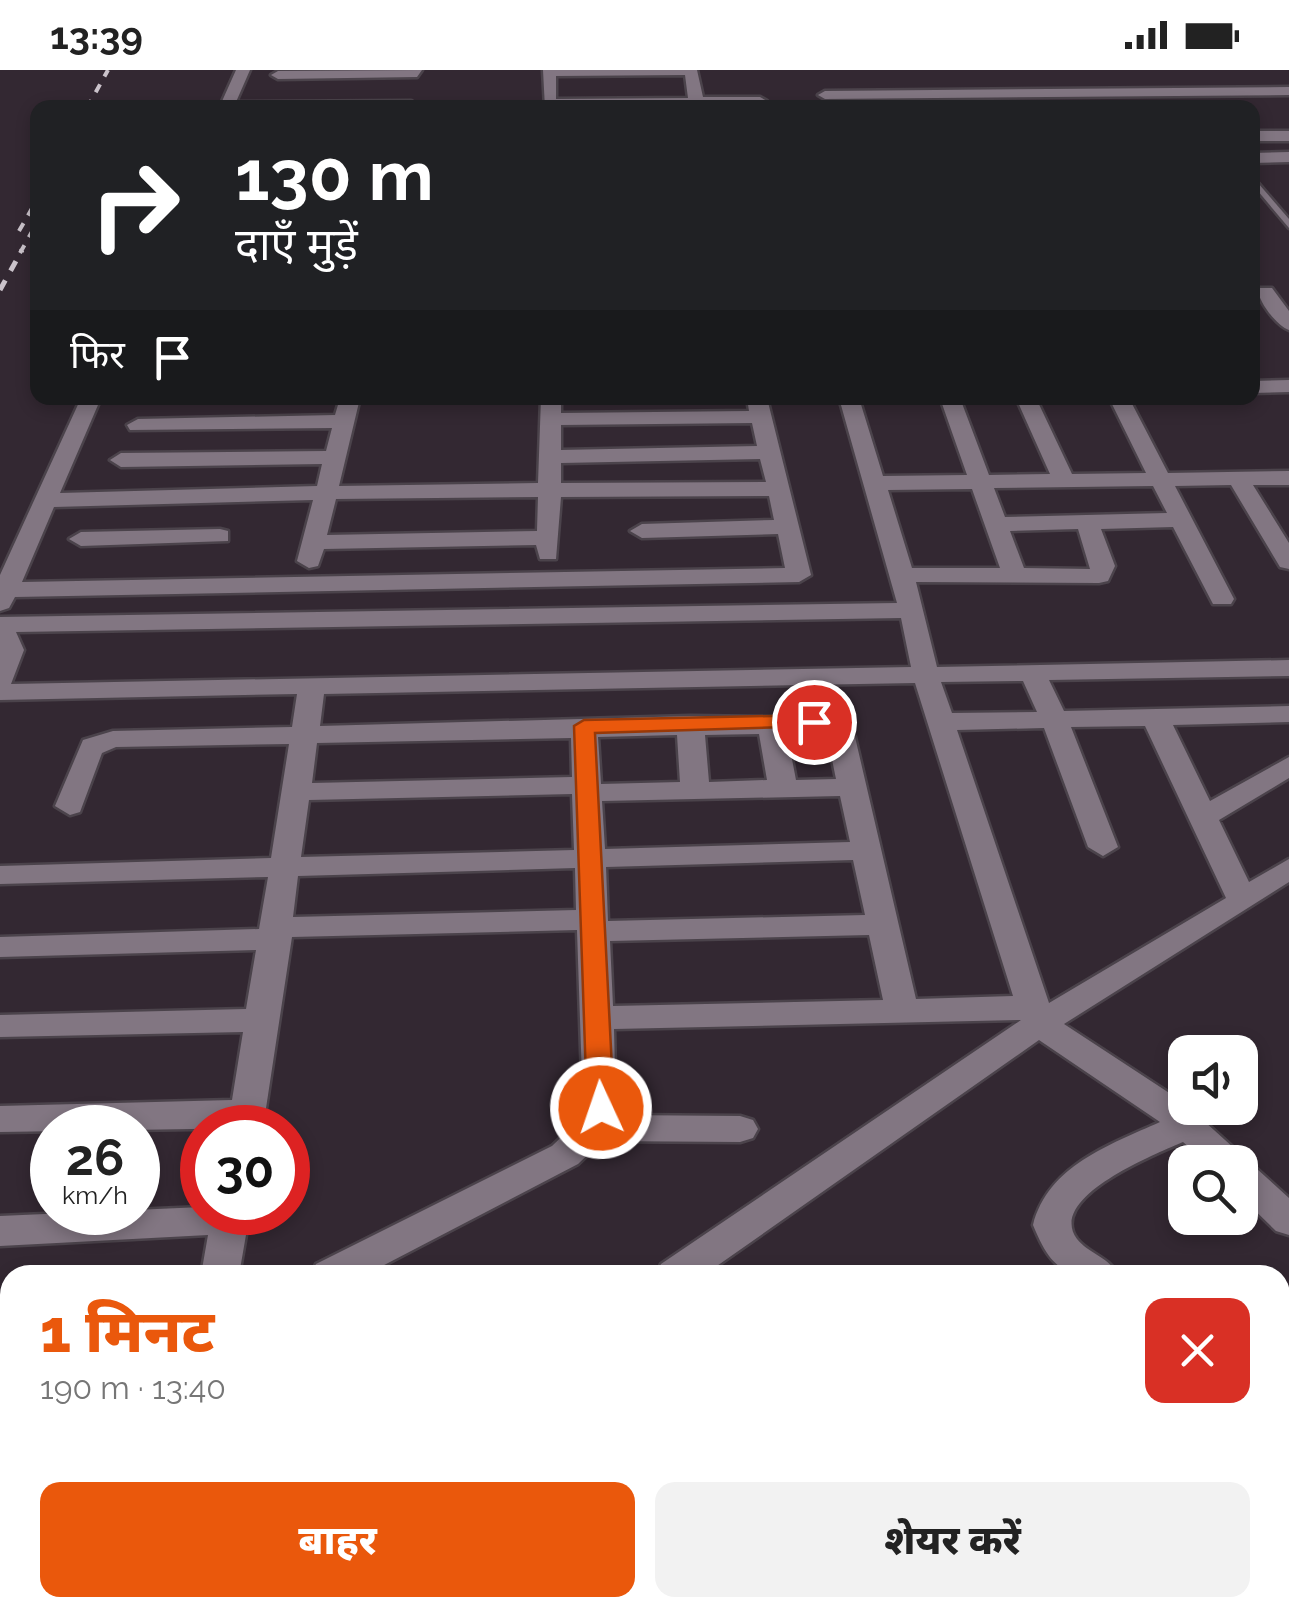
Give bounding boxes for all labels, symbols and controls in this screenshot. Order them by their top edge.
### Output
text: 13:39 [50,13,143,58]
text: 130 m [235,134,434,216]
icon: right [70,140,200,270]
text: दाएँ मुड़ें [235,218,358,271]
icon: arrive [145,330,200,385]
text: फिर [70,332,125,377]
pin [772,680,857,765]
icon: arrive [787,695,842,750]
map controls [1168,1035,1258,1235]
button: sound [1168,1035,1258,1125]
position arrow [549,1056,653,1160]
speed limit sign: 30 [180,1105,310,1235]
text: 26 [66,1128,124,1187]
button: search [1168,1145,1258,1235]
text: km/h [62,1180,128,1210]
text: 1 मिनट [40,1296,214,1366]
button: close [1145,1298,1250,1403]
text: 190 m · 13:40 [40,1369,226,1406]
button: बाहर [40,1482,635,1597]
button: शेयर करें [655,1482,1250,1597]

